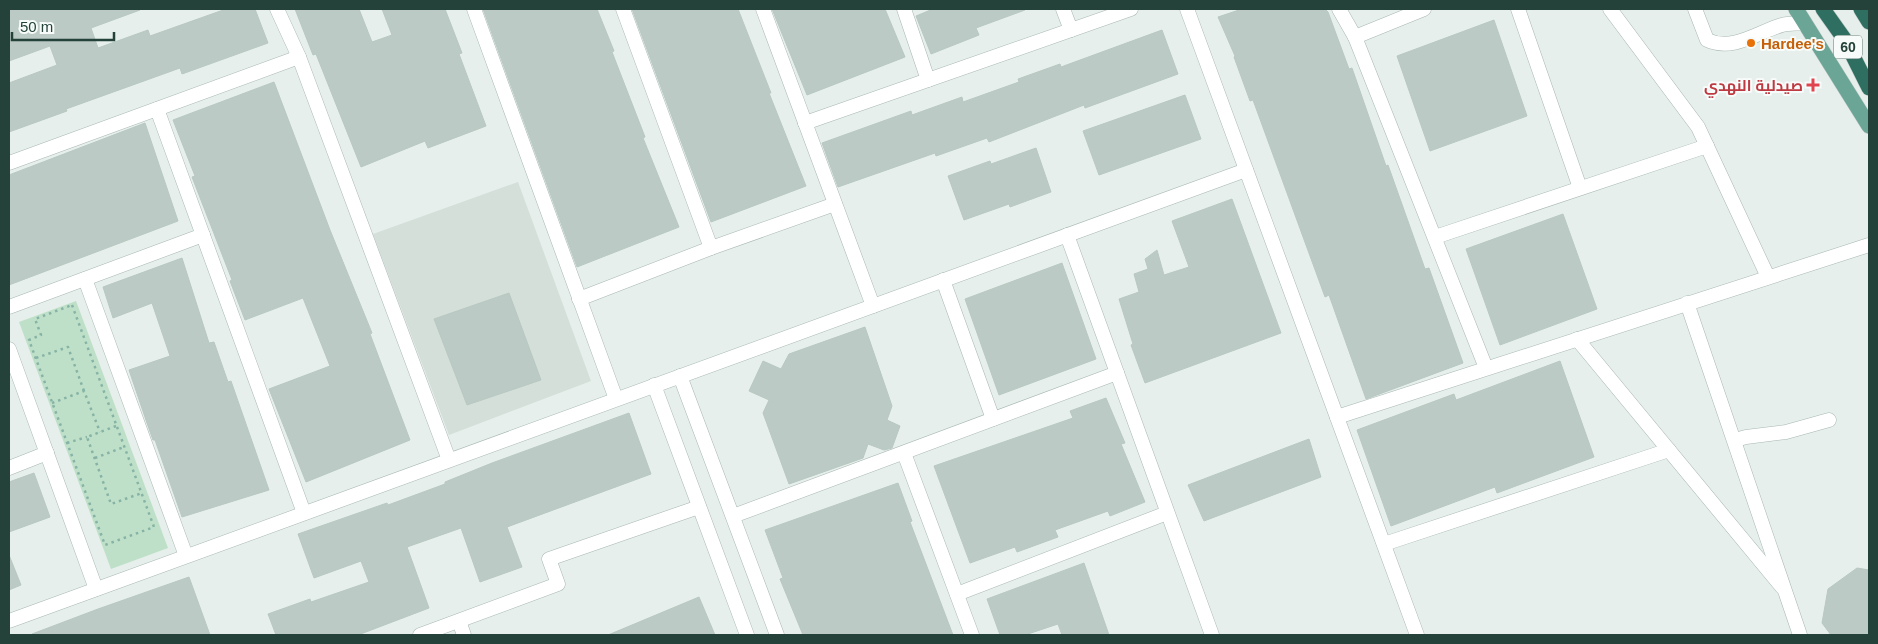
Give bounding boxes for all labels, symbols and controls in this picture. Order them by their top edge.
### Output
scale bar [12,10,115,42]
text: 50 m [20,18,53,35]
place label: Hardee's [1761,35,1824,52]
road number: 60 [1834,36,1862,58]
marker: Hardee's [1745,37,1757,49]
place label: صيدلية النهدي [1704,77,1803,98]
marker: صيدلية النهدي [1807,79,1819,91]

